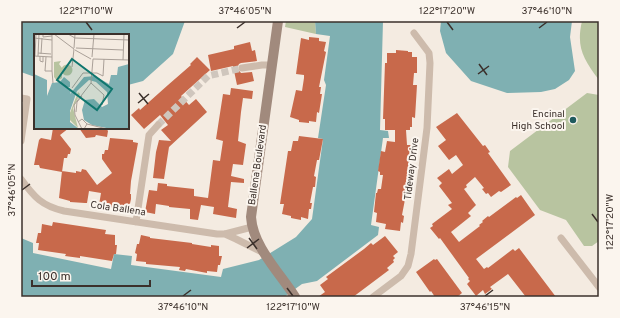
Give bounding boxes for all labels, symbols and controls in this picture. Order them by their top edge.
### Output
text: 122°17'10"W [59,5,113,18]
text: 37°46'05"N [218,5,272,18]
text: 122°17'20"W [419,5,475,18]
text: 37°46'10"N [522,5,572,18]
inset map [34,34,129,129]
place label: Encinal High School [511,108,565,133]
marker: Encinal High School [568,115,578,125]
street label: Ballena Boulevard [246,124,270,206]
street label: Tideway Drive [402,137,422,201]
text: 37°46'05"N [6,163,19,217]
text: 122°17'20"W [604,194,617,250]
street label: Cola Ballena [89,199,147,219]
scale bar [32,262,150,288]
text: 100 m [38,269,71,285]
text: 37°46'10"N [158,301,208,314]
text: 122°17'10"W [266,301,320,314]
text: 37°46'15"N [460,301,510,314]

